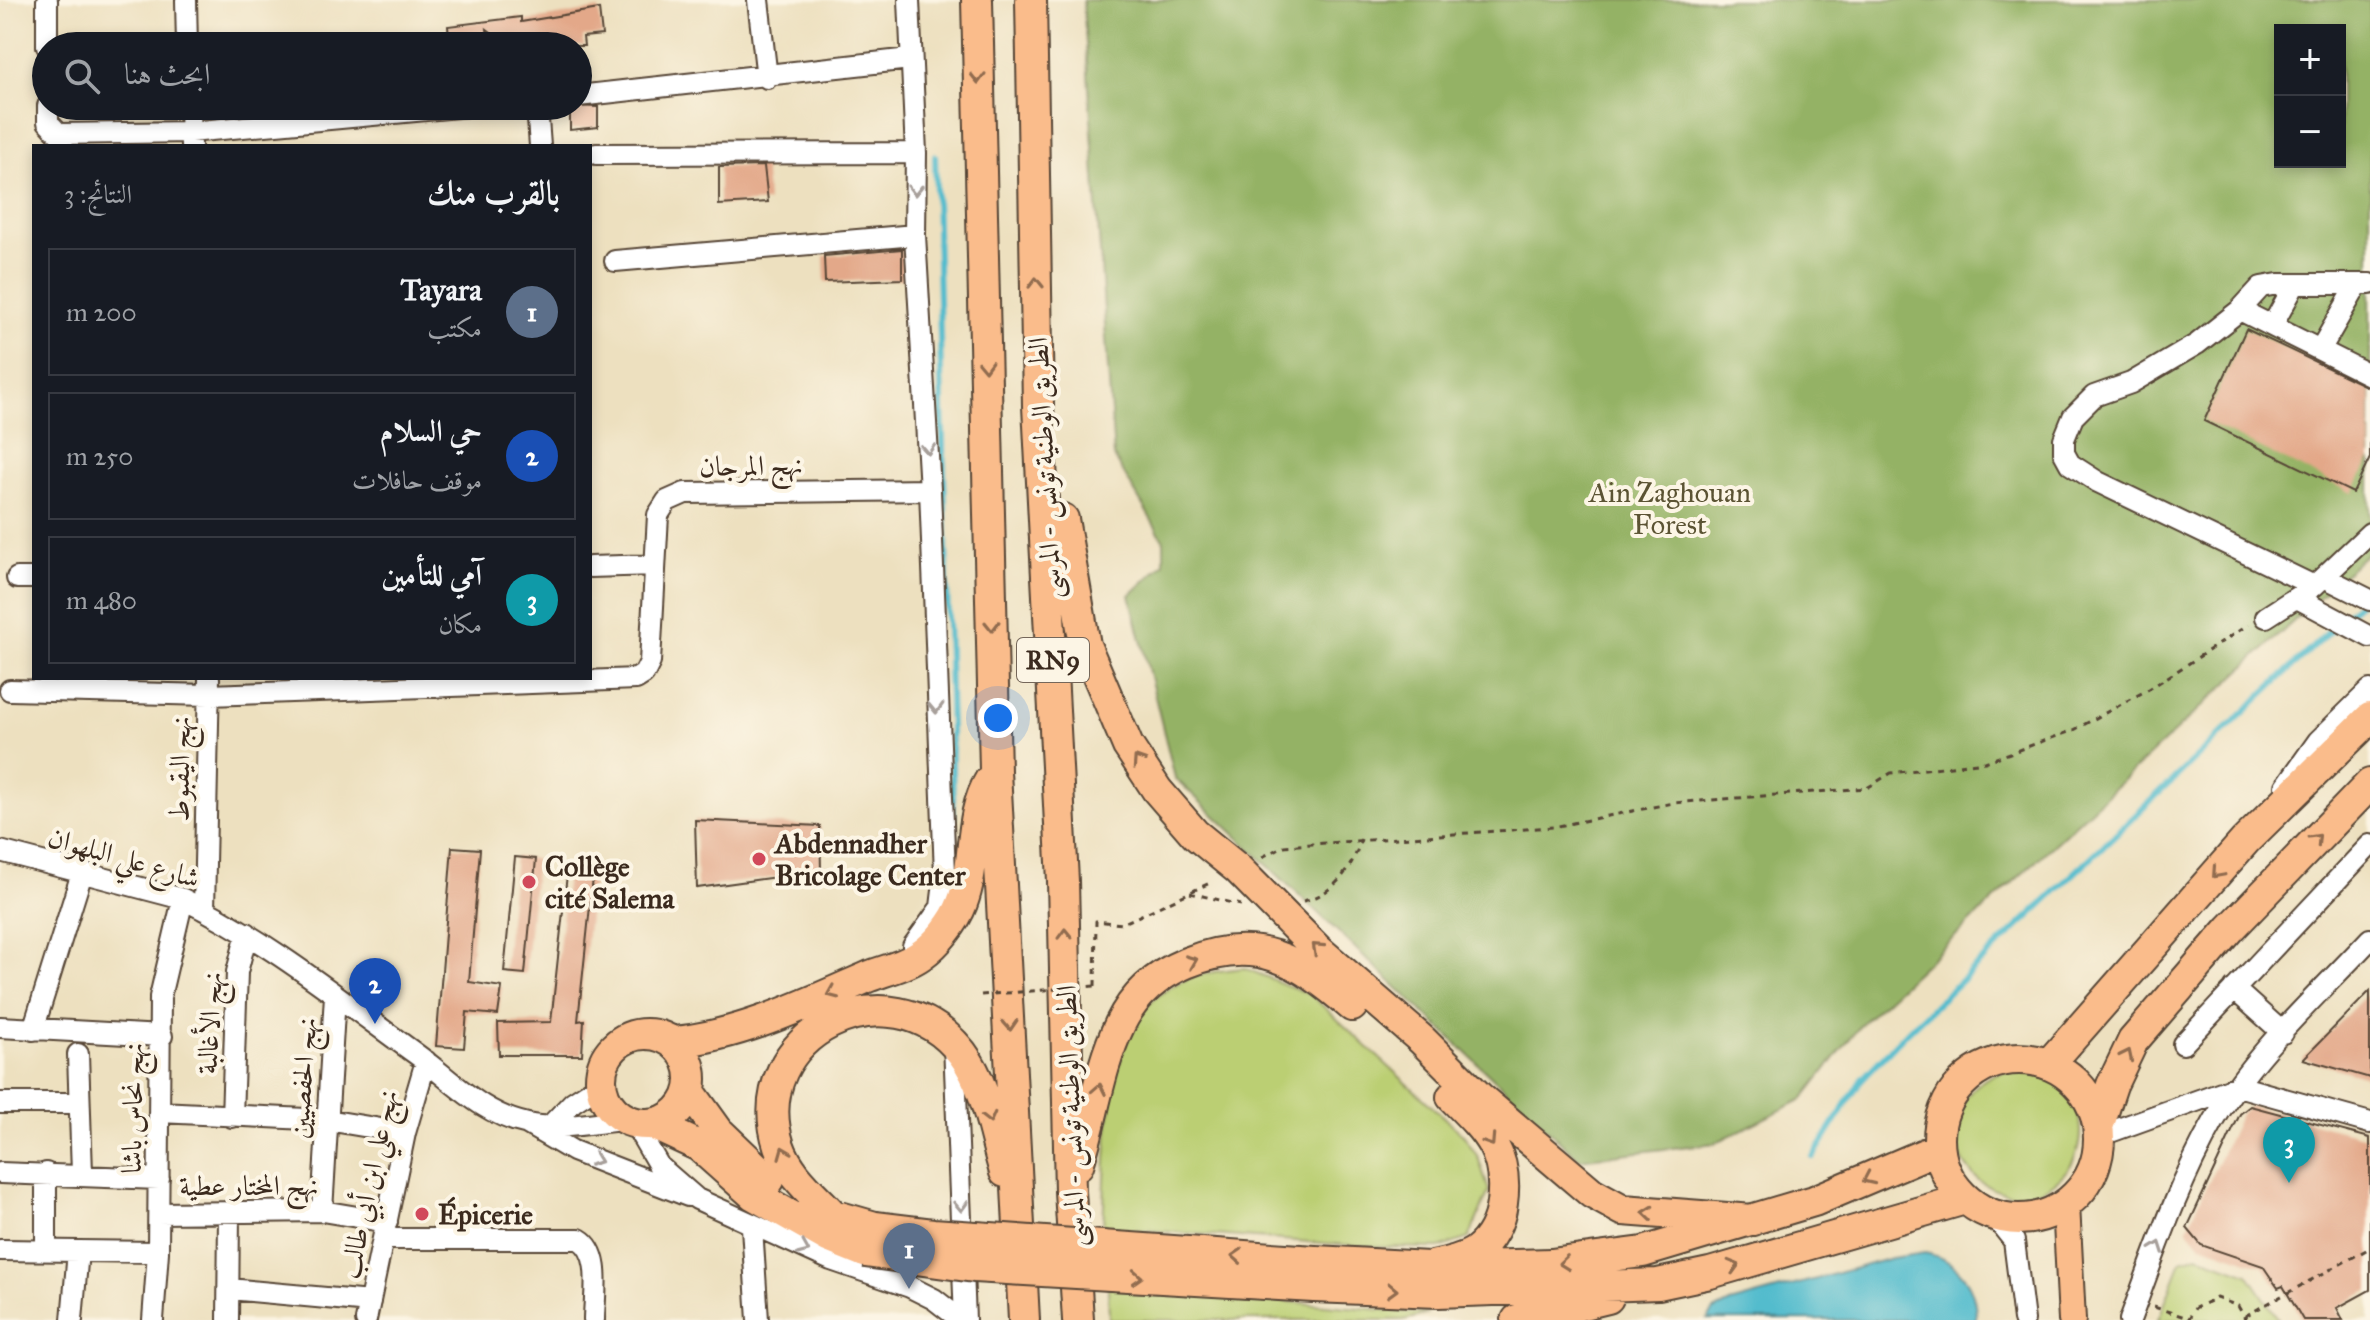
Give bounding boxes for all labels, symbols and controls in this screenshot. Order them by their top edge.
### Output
map controls [2274,24,2346,168]
button: + [2274,24,2346,96]
search box [32,32,592,120]
icon: search [60,54,104,98]
text: ابحث هنا [124,56,210,92]
one-way arrow [970,72,987,85]
button: − [2274,96,2346,168]
text: بالقرب منك [427,172,560,213]
text: النتائج: 3 [64,178,132,210]
one-way arrow [907,184,924,197]
text: Tayara [400,272,482,308]
one-way arrow [1028,276,1045,289]
text: 200 m [66,296,137,328]
text: 1 [527,296,537,328]
text: مكتب [427,312,482,344]
street label: الطريق الوطنية تونس - المرسى [1020,336,1071,600]
one-way arrow [977,360,994,373]
text: حي السلام [380,413,482,449]
text: 250 m [66,440,133,472]
text: 2 [526,440,538,472]
one-way arrow [919,443,936,456]
street label: نهج المرجان [699,447,803,491]
text: موقف حافلات [352,464,482,496]
park label: Ain Zaghouan Forest [1588,475,1751,542]
text: آمي للتأمين [381,557,482,593]
text: 480 m [66,584,137,616]
text: 3 [527,584,537,616]
text: مكان [438,608,482,640]
one-way arrow [983,620,1001,633]
road number: RN9 [1017,638,1089,682]
your location [978,698,1018,738]
one-way arrow [928,702,945,715]
street label: نهج اليقبوط [161,716,205,822]
one-way arrow [1133,756,1148,770]
street label: شارع علي البلهوان [41,819,204,904]
place label: Abdennadher Bricolage Center [773,826,966,893]
one-way arrow [2307,833,2321,848]
place label: Collège cité Salema [545,849,676,916]
marker: Abdennadher Bricolage Center [750,850,768,868]
one-way arrow [2212,863,2226,878]
marker: Collège cité Salema [520,873,538,891]
one-way arrow [1056,927,1073,940]
one-way arrow [1312,944,1327,958]
one-way arrow [1184,954,1198,970]
pin: 2 [349,958,401,1024]
street label: نهج الأغالبة [188,971,237,1076]
one-way arrow [826,983,840,999]
street label: الطريق الوطنية تونس - المرسى [1048,984,1095,1247]
street label: نهج الحفصيين [281,1016,331,1140]
one-way arrow [1001,1019,1018,1032]
street label: نهج نحاس باشا [114,1042,158,1174]
one-way arrow [2117,1049,2133,1063]
one-way arrow [1090,1082,1107,1096]
street label: نهج علي ابن أبي طالب [329,1086,414,1284]
one-way arrow [979,1111,996,1125]
pin: 3 [2263,1117,2315,1183]
one-way arrow [1481,1132,1496,1147]
one-way arrow [777,1146,793,1161]
one-way arrow [588,1150,602,1167]
street label: نهج المختار عطية [179,1168,319,1210]
one-way arrow [1861,1169,1876,1185]
place label: Épicerie [438,1196,533,1232]
one-way arrow [952,1200,969,1213]
one-way arrow [1641,1204,1654,1221]
marker: Épicerie [413,1205,431,1223]
pin: 1 [883,1223,935,1289]
one-way arrow [796,1239,810,1255]
one-way arrow [2148,1241,2164,1255]
one-way arrow [1230,1247,1243,1264]
one-way arrow [1557,1254,1570,1271]
one-way arrow [1727,1259,1740,1275]
one-way arrow [1131,1268,1144,1285]
one-way arrow [1386,1282,1399,1299]

